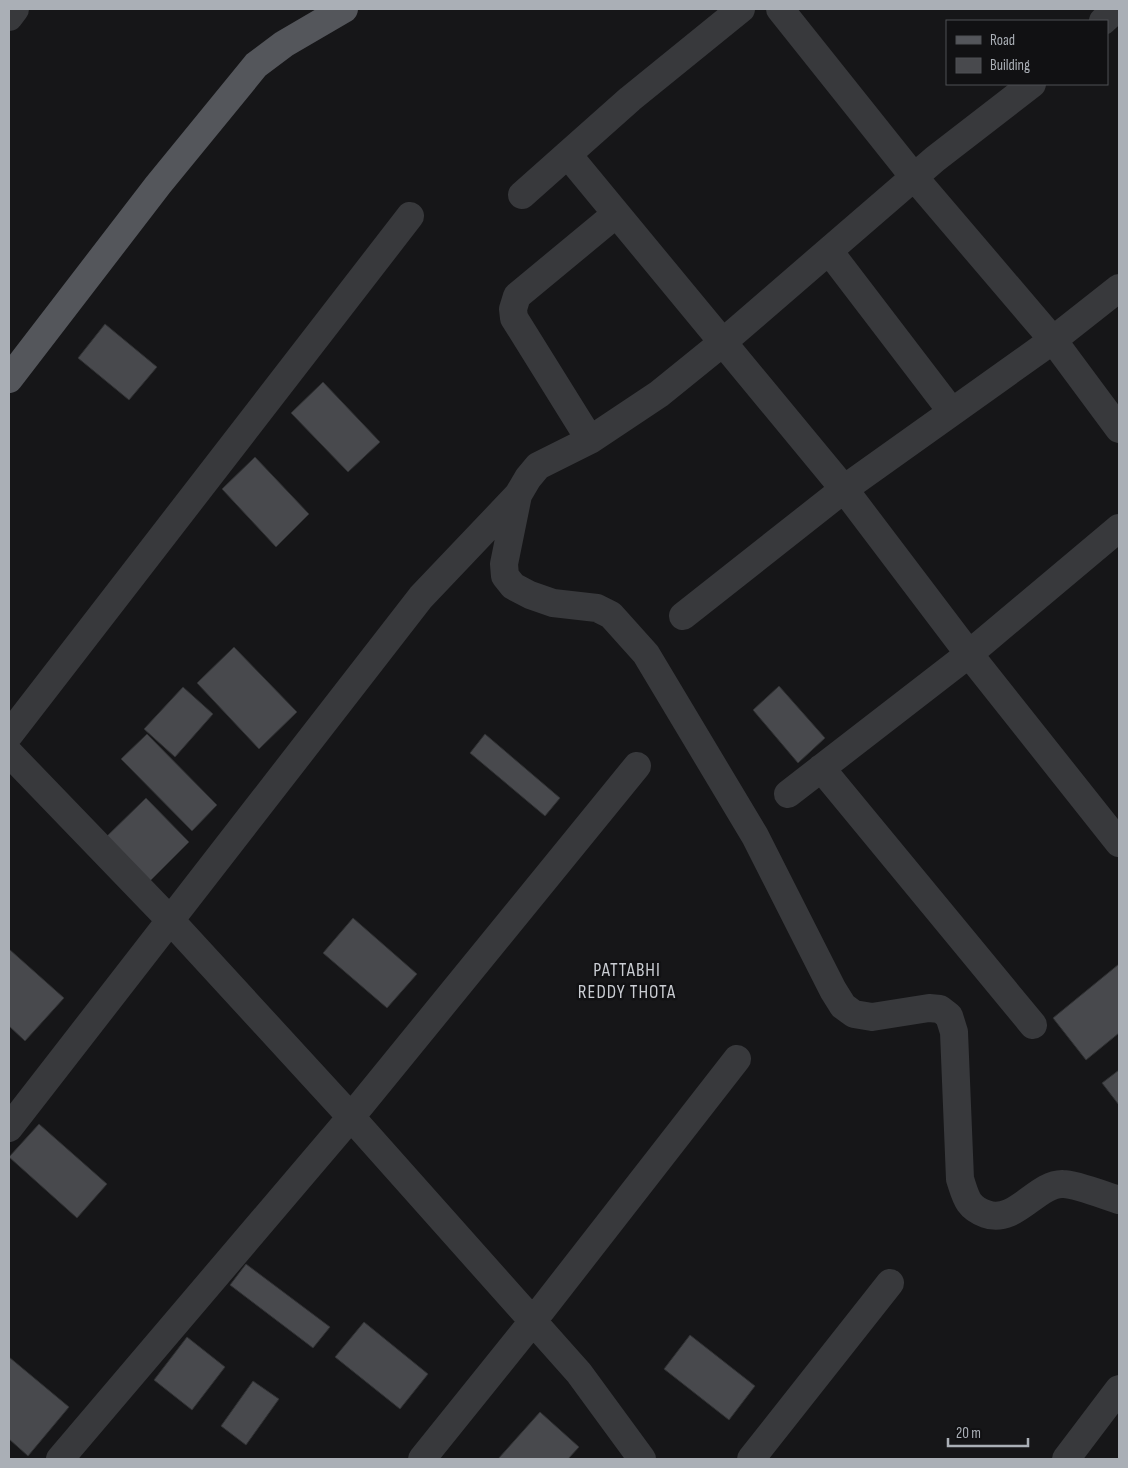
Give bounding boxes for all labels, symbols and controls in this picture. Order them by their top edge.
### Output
legend [946,20,1108,85]
text: Road [990,31,1015,50]
text: Building [990,56,1030,75]
district label: PATTABHI REDDY THOTA [578,959,676,1004]
scale bar [948,1416,1028,1448]
text: 20 m [956,1424,981,1443]

